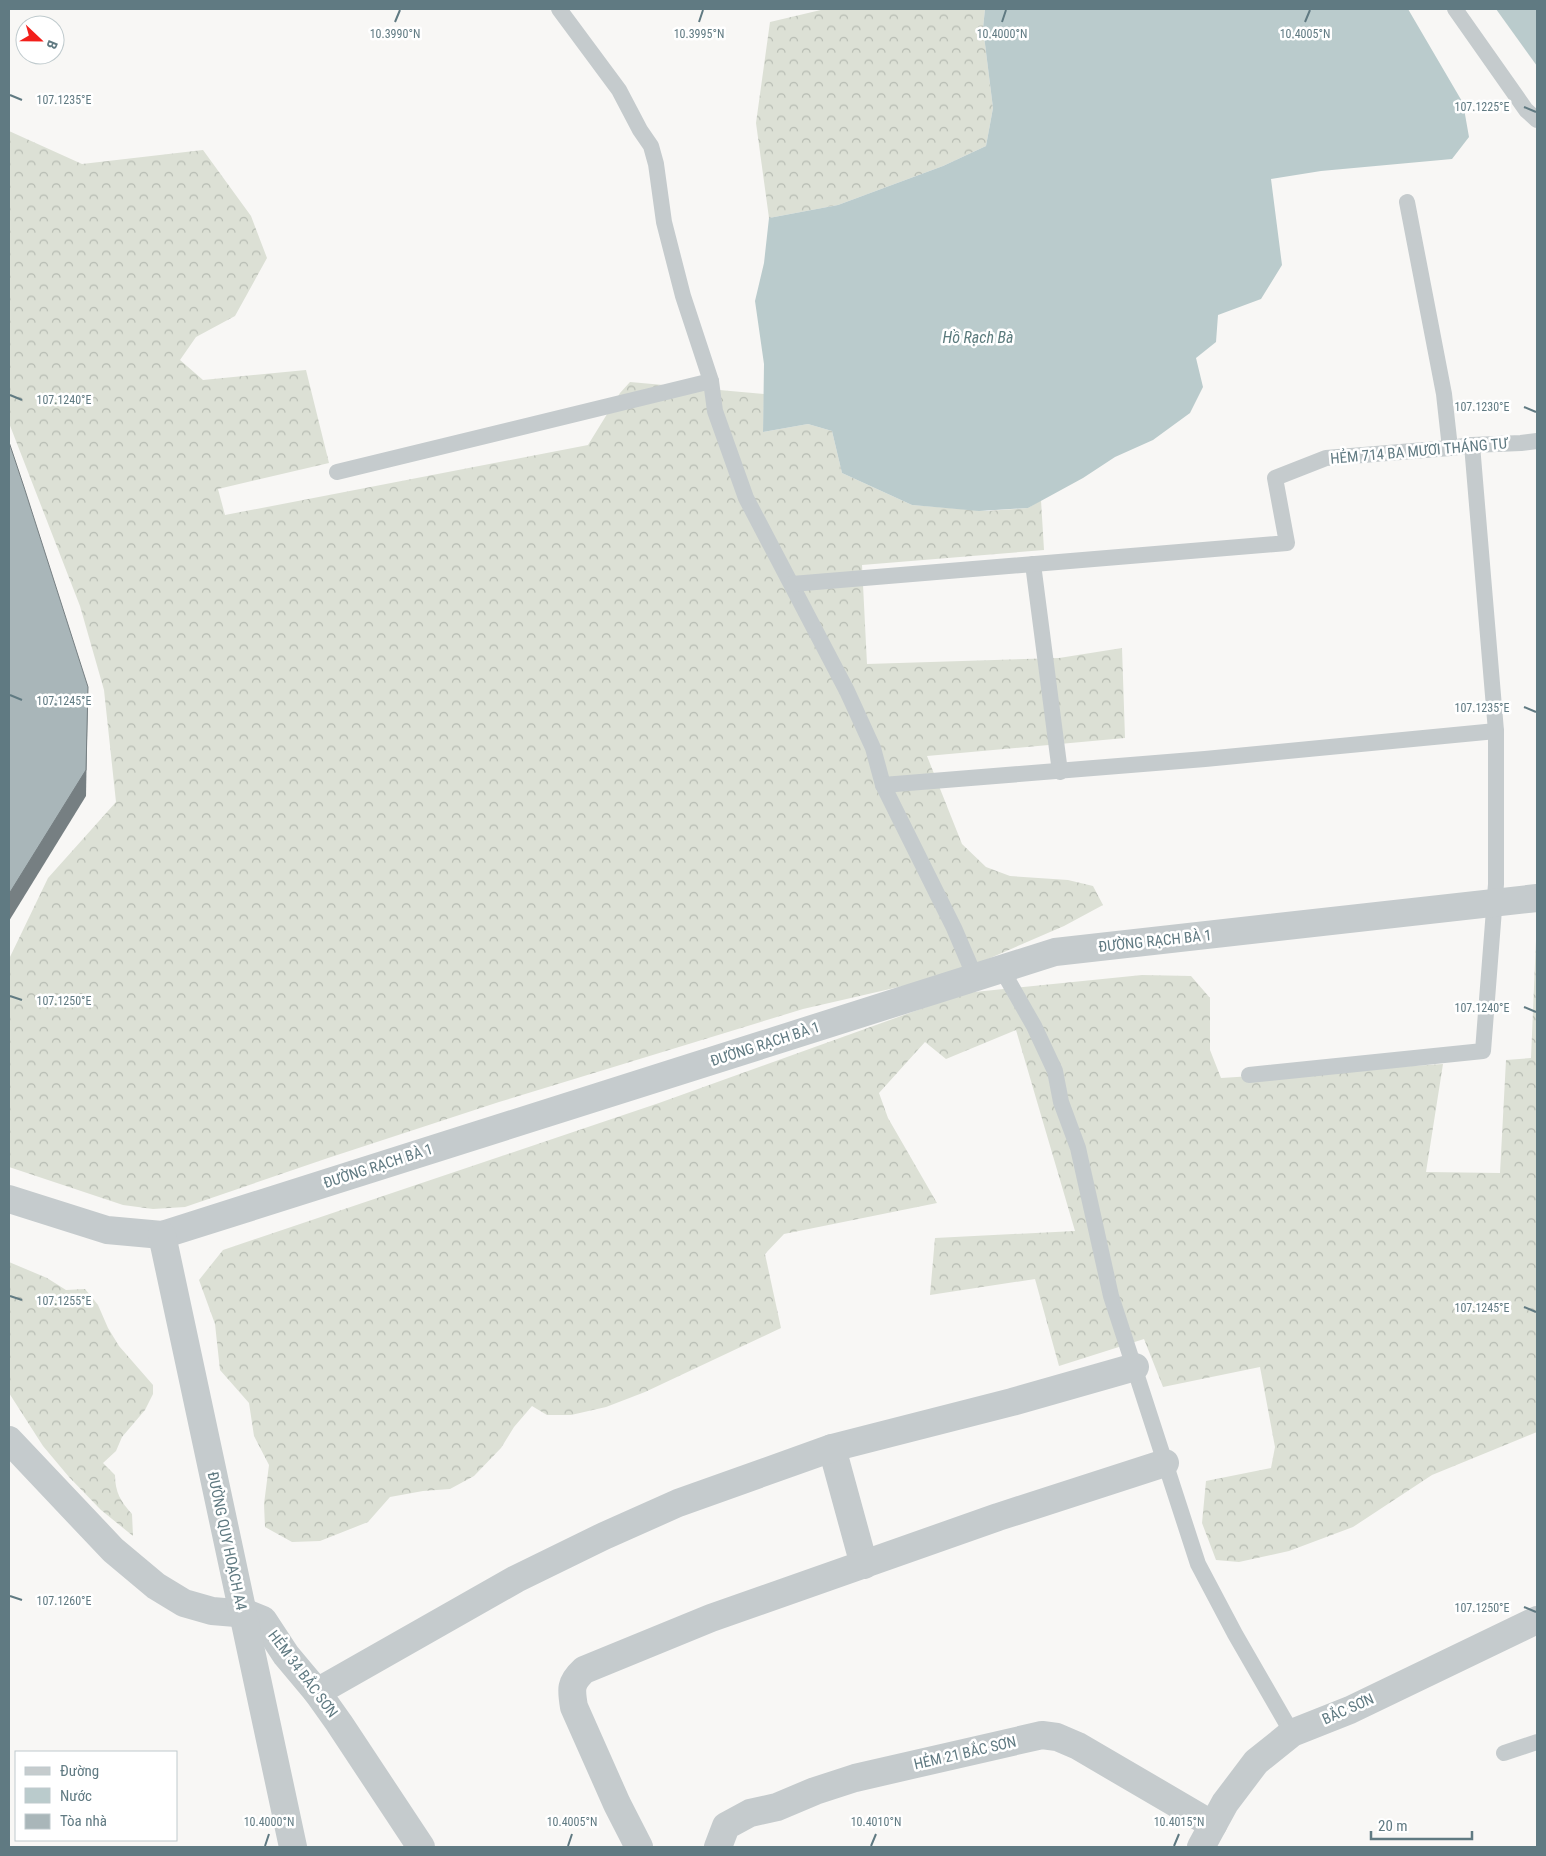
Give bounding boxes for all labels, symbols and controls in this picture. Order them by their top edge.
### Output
north arrow [15,15,65,65]
text: 10.3990°N [370,27,420,41]
text: 10.3995°N [674,27,724,41]
text: 10.4000°N [977,27,1027,41]
text: 10.4005°N [1280,27,1330,41]
text: B [43,38,61,52]
text: 107.1235°E [36,93,92,107]
text: 107.1225°E [1454,100,1510,114]
water label: Hồ Rạch Bà [943,328,1013,347]
text: 107.1240°E [36,393,92,407]
text: 107.1230°E [1454,400,1510,414]
street label: HẺM 714 BA MƯƠI THÁNG TƯ [1330,433,1509,468]
text: 107.1245°E [36,694,92,708]
text: 107.1235°E [1454,701,1510,715]
street label: ĐƯỜNG RẠCH BÀ 1 [1097,926,1213,956]
text: 107.1250°E [36,994,92,1008]
text: 107.1240°E [1454,1001,1510,1015]
street label: ĐƯỜNG RẠCH BÀ 1 [708,1018,822,1070]
street label: ĐƯỜNG RẠCH BÀ 1 [321,1140,435,1192]
text: 107.1255°E [36,1294,92,1308]
text: 107.1245°E [1454,1301,1510,1315]
street label: ĐƯỜNG QUY HOẠCH A4 [204,1470,250,1612]
text: 107.1260°E [36,1594,92,1608]
text: 107.1250°E [1454,1601,1510,1615]
street label: HẺM 34 BẮC SƠN [264,1626,342,1721]
street label: BẮC SƠN [1319,1689,1377,1728]
street label: HẺM 21 BẮC SƠN [912,1732,1018,1774]
legend [15,1751,178,1841]
text: Đường [60,1762,99,1780]
text: Nước [60,1787,92,1805]
scale bar [1371,1808,1472,1840]
text: Tòa nhà [60,1812,107,1830]
text: 10.4000°N [244,1815,294,1829]
text: 10.4005°N [547,1815,597,1829]
text: 10.4010°N [851,1815,901,1829]
text: 10.4015°N [1154,1815,1204,1829]
text: 20 m [1378,1817,1408,1835]

